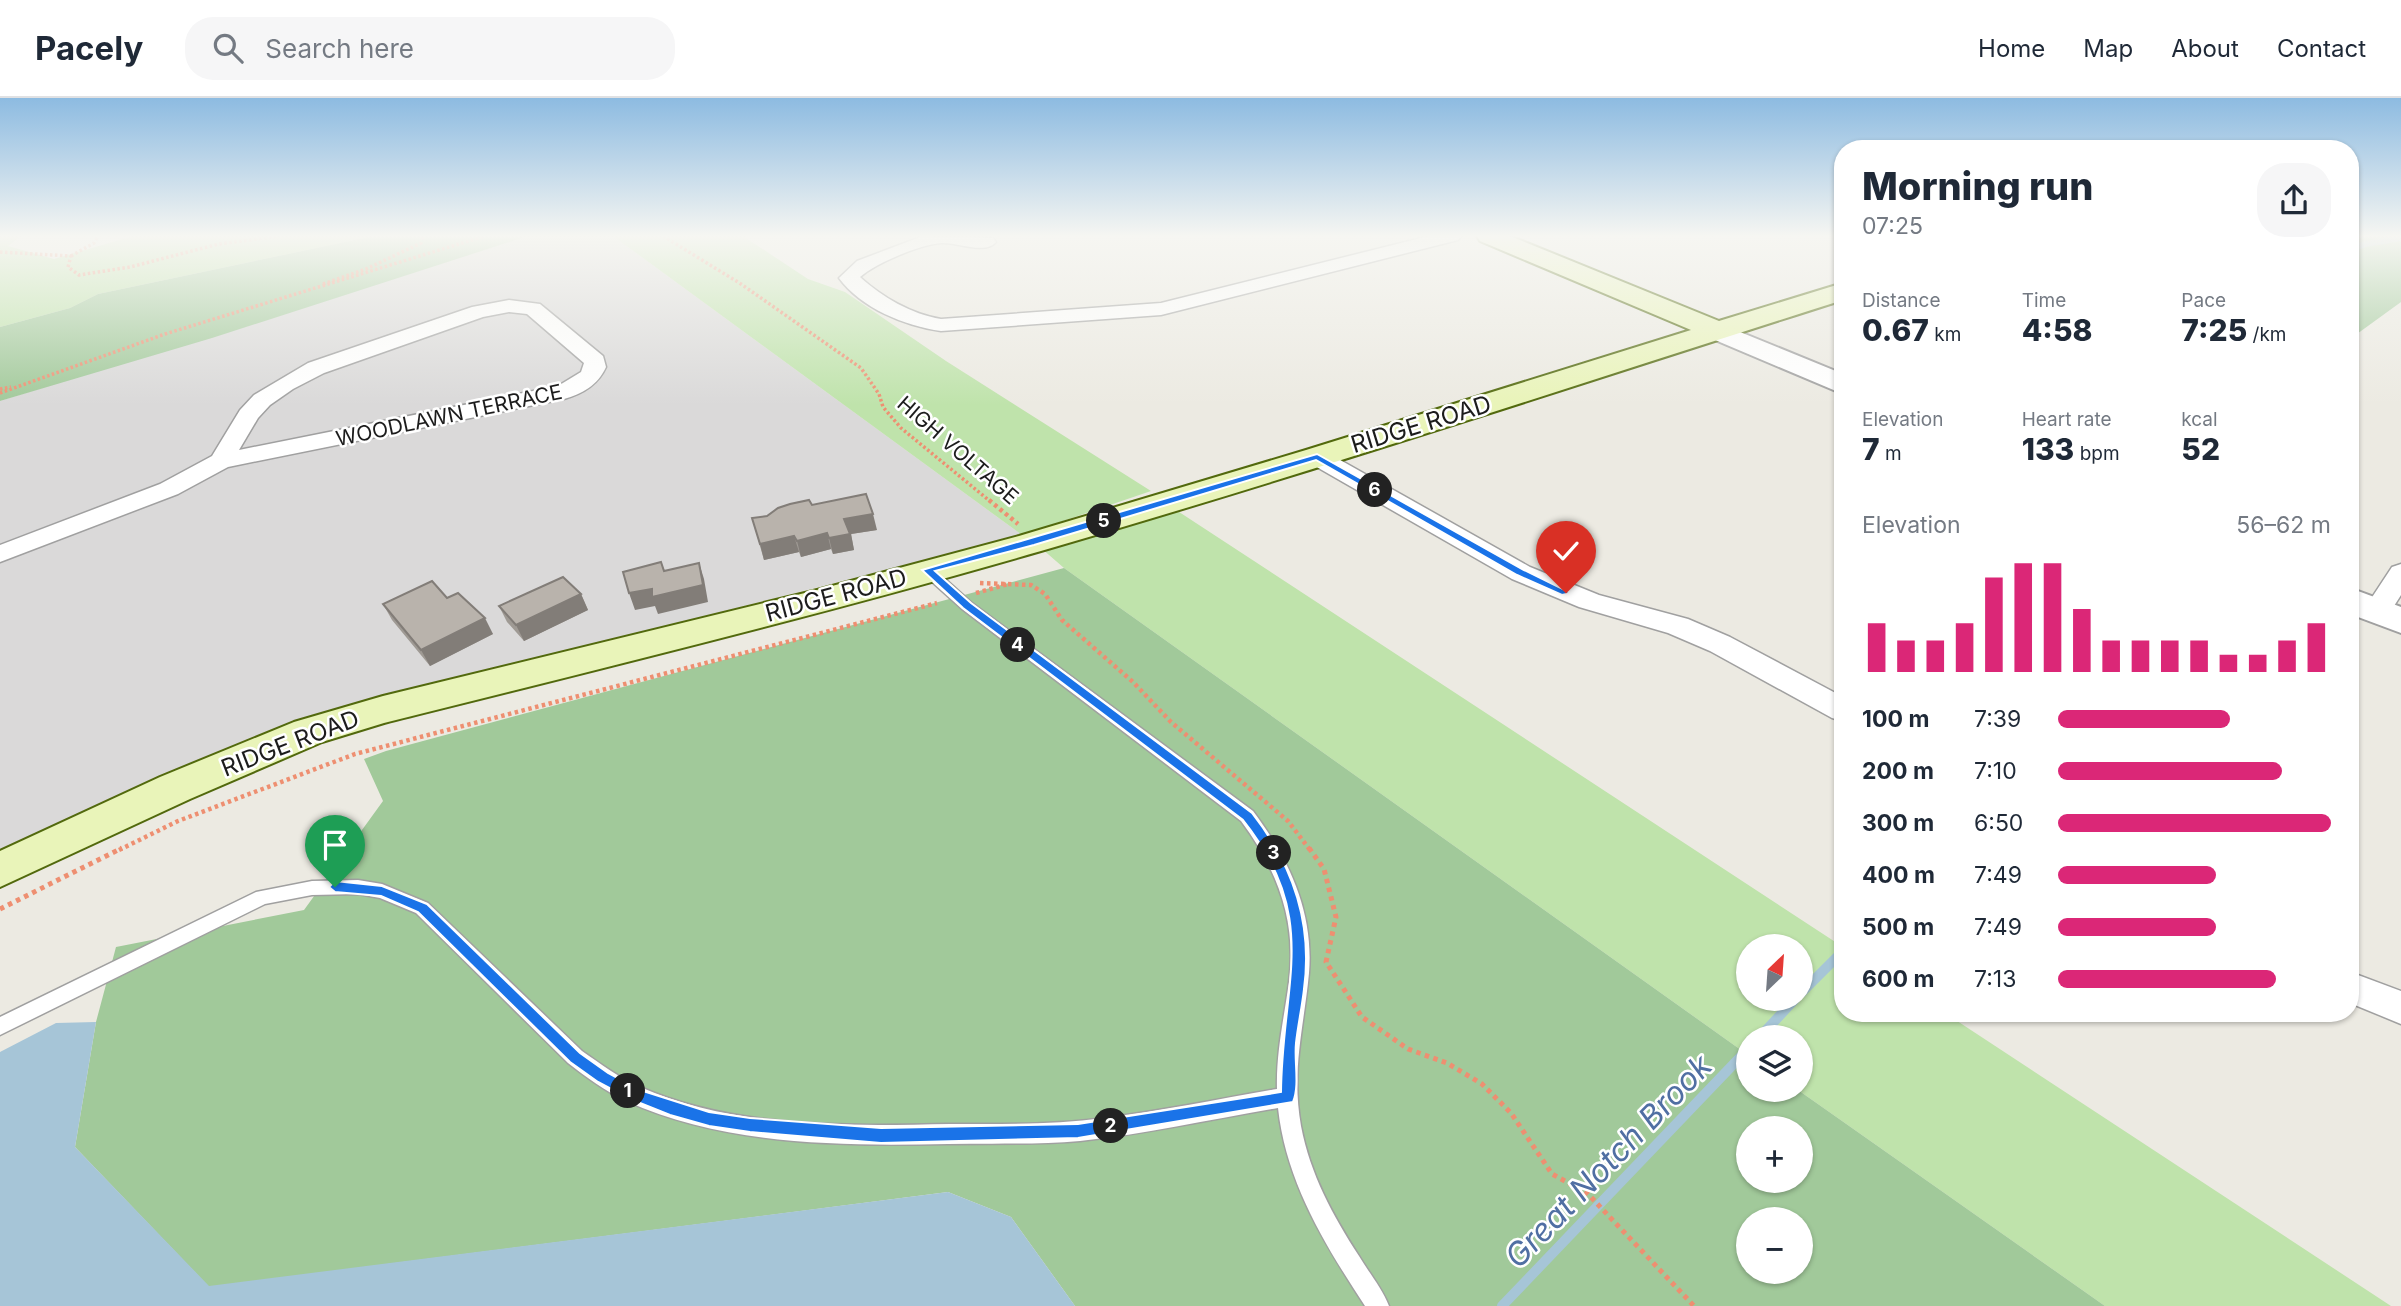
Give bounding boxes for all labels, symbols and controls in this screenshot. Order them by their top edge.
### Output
search box [185,17,675,80]
text: Pacely [35,28,143,68]
icon: search [209,29,247,67]
text: Search here [265,33,414,64]
text: Home [1978,34,2045,63]
text: Map [2083,34,2133,63]
text: About [2171,34,2239,63]
text: Contact [2277,34,2366,63]
text: Morning run [1862,163,2093,209]
button: share [2257,163,2331,237]
text: 07:25 [1862,212,1923,240]
text: Distance [1862,289,1940,312]
text: Time [2022,289,2066,312]
text: Pace [2181,289,2226,312]
text: 0.67 [1862,312,1929,348]
text: 4:58 [2022,312,2092,348]
text: 7:25 [2181,312,2247,348]
text: km [1929,323,1961,346]
text: /km [2247,323,2286,346]
street label: WOODLAWN TERRACE [334,379,564,451]
street label: RIDGE ROAD [1347,389,1495,459]
street label: HIGH VOLTAGE [892,391,1024,509]
text: Elevation [1862,408,1943,431]
text: Heart rate [2022,408,2112,431]
text: kcal [2181,408,2218,431]
text: 7 [1862,431,1880,467]
text: 133 [2022,431,2074,467]
text: 52 [2181,431,2220,467]
text: m [1880,442,1902,465]
text: bpm [2074,442,2120,465]
pin: 6 [1358,472,1392,508]
text: 6 [1368,478,1381,501]
pin: 5 [1086,504,1122,538]
text: 5 [1097,509,1110,532]
text: Elevation [1862,511,1961,539]
text: 56–62 m [2236,511,2331,539]
pin [1536,521,1596,593]
icon: check [1547,532,1585,570]
street label: RIDGE ROAD [762,562,910,628]
pin: 4 [1000,628,1036,662]
text: 4 [1011,633,1024,656]
street label: RIDGE ROAD [217,703,363,783]
text: 100 m [1862,705,1929,733]
text: 7:39 [1974,705,2021,733]
text: 200 m [1862,757,1934,785]
text: 7:10 [1974,757,2017,785]
text: 300 m [1862,809,1934,837]
text: 6:50 [1974,809,2023,837]
pin [305,815,365,887]
icon: arrive [316,826,354,864]
pin: 3 [1256,836,1292,870]
text: 3 [1267,841,1280,864]
text: 400 m [1862,861,1935,889]
text: 7:49 [1974,861,2022,889]
text: 500 m [1862,913,1934,941]
text: 7:49 [1974,913,2022,941]
north arrow [1736,934,1813,1012]
map controls [1736,934,1813,1284]
text: 600 m [1862,965,1934,993]
text: 7:13 [1974,965,2016,993]
button: layers [1736,1025,1813,1102]
water label: Great Notch Brook [1496,1045,1721,1276]
pin: 1 [610,1074,646,1108]
text: 1 [623,1079,632,1102]
pin: 2 [1094,1108,1128,1144]
text: 2 [1105,1114,1116,1137]
button: + [1736,1116,1813,1193]
button: − [1736,1207,1813,1284]

